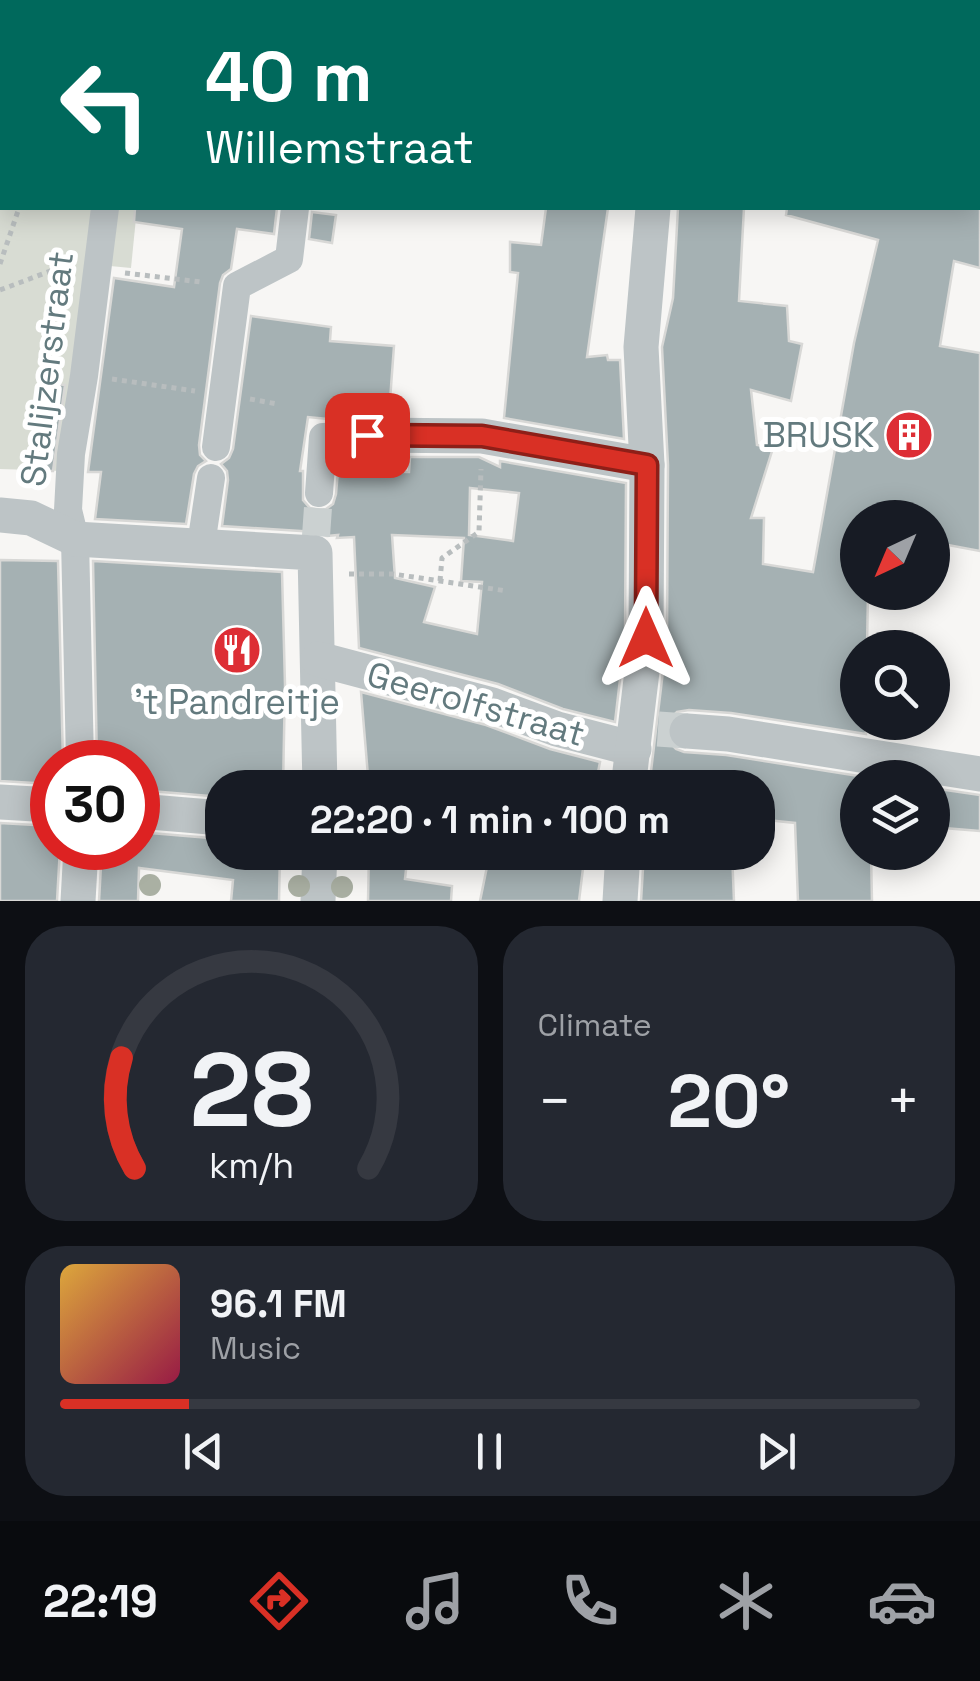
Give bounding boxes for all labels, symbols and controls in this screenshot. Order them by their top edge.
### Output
text: 40 m [205,32,372,121]
icon: left [40,40,170,170]
text: Willemstraat [205,119,474,176]
street label: Stalijzerstraat [11,249,83,489]
pin [325,393,410,478]
icon: arrive [340,408,395,463]
building icon: BRUSK [883,409,935,461]
place label: BRUSK [763,413,874,457]
north arrow [840,500,950,610]
map controls [840,500,950,870]
position arrow [594,586,698,690]
restaurant icon: 't Pandreitje [211,624,263,676]
button: search [840,630,950,740]
street label: Geerolfstraat [362,652,590,756]
place label: 't Pandreitje [134,680,340,724]
speed limit sign: 30 [30,740,160,870]
button: layers [840,760,950,870]
text: 22:20 · 1 min · 100 m [310,796,670,844]
text: Climate [538,1005,652,1045]
text: 28 [189,1024,313,1156]
text: 20° [667,1053,790,1149]
text: − [538,1066,572,1136]
text: + [886,1066,920,1136]
text: km/h [209,1143,294,1188]
text: 96.1 FM [210,1280,347,1328]
text: Music [210,1328,301,1368]
icon: previous [176,1424,231,1479]
icon: pause [462,1424,517,1479]
icon: next [749,1424,804,1479]
icon: directions [244,1566,314,1636]
icon: music [400,1566,470,1636]
icon: phone [555,1566,625,1636]
icon: climate [711,1566,781,1636]
icon: car [867,1566,937,1636]
text: 22:19 [43,1573,158,1630]

